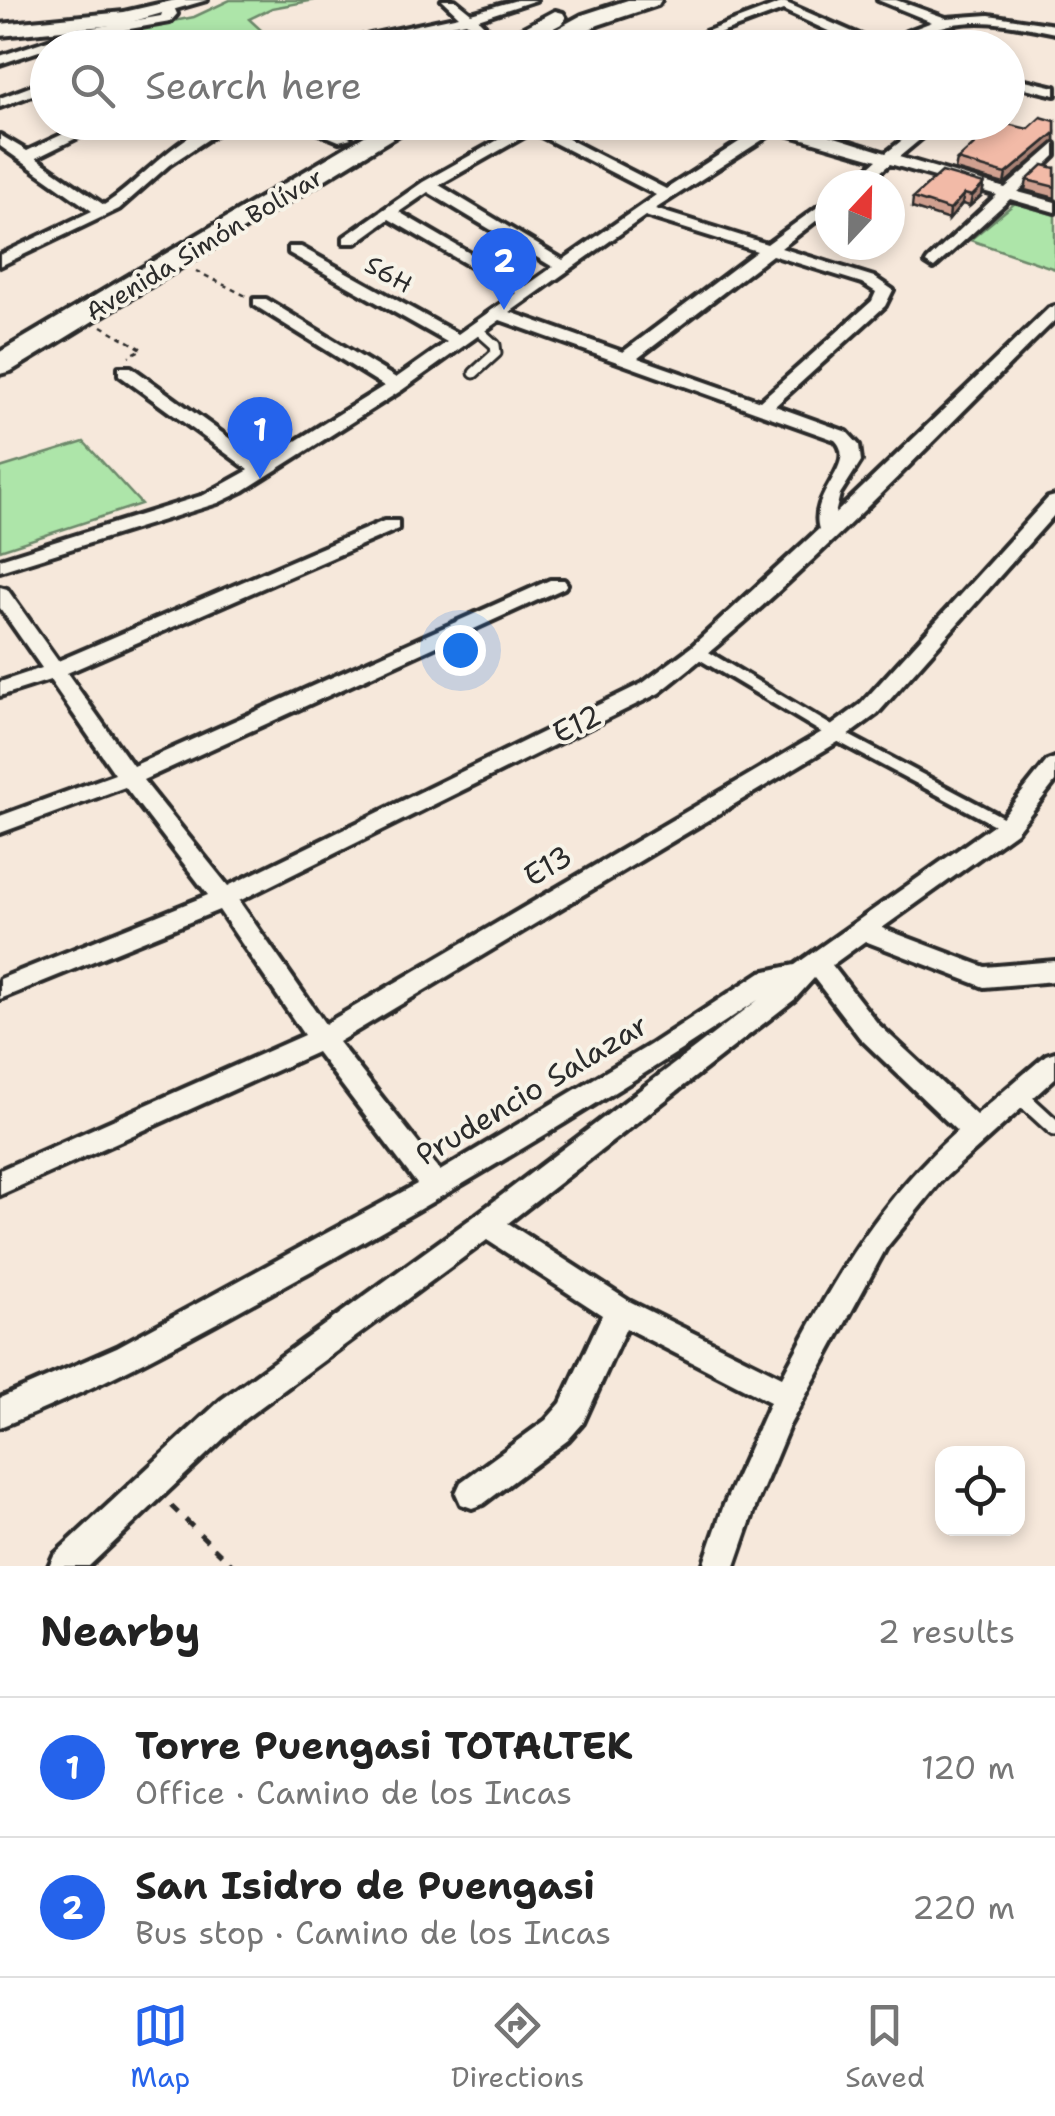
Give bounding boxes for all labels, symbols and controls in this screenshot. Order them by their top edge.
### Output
search box [30,30,1025,140]
icon: search [65,58,120,113]
text: Search here [145,60,362,111]
street label: Avenida Simón Bolívar [79,160,329,328]
north arrow [815,170,905,260]
pin: 2 [472,228,536,310]
street label: S6H [359,247,419,301]
pin: 1 [228,396,292,479]
your location [435,625,486,676]
street label: E12 [545,694,608,753]
street label: E13 [516,835,580,896]
street label: Prudencio Salazar [408,1004,655,1175]
map controls [935,1446,1025,1536]
button: locate [935,1446,1025,1536]
text: Nearby [40,1603,200,1659]
text: 2 results [878,1610,1015,1653]
text: Torre Puengasi TOTALTEK [135,1720,632,1771]
text: 1 [65,1746,80,1789]
text: 120 m [921,1746,1015,1789]
text: Office · Camino de los Incas [135,1771,572,1814]
text: San Isidro de Puengasi [135,1860,595,1911]
text: 2 [61,1886,84,1929]
text: 220 m [912,1886,1015,1929]
text: Bus stop · Camino de los Incas [135,1911,611,1954]
tab: Map [130,1998,190,2096]
tab: Directions [451,1998,584,2096]
tab: Saved [845,1998,925,2096]

